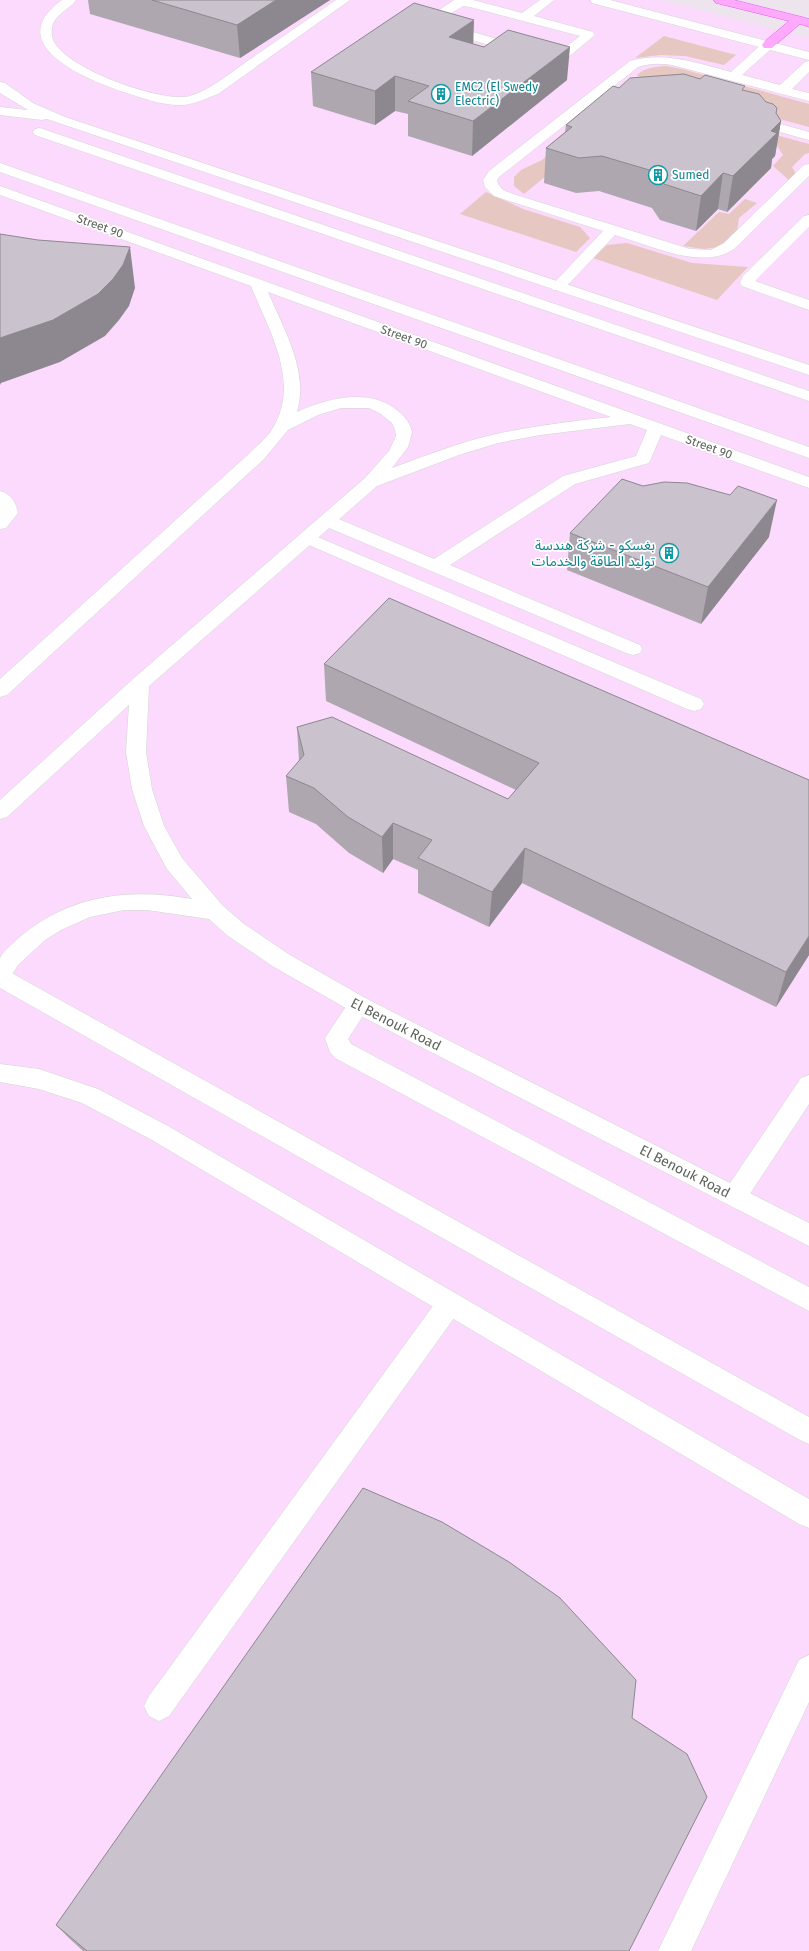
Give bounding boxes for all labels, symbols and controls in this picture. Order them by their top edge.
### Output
place label: EMC2 (El Swedy Electric) [455,80,538,108]
building icon: EMC2 (El Swedy Electric) [430,83,452,105]
building icon: Sumed [647,164,669,186]
place label: Sumed [672,168,710,182]
street label: Street 90 [75,211,126,241]
street label: Street 90 [379,322,430,352]
street label: Street 90 [684,432,735,462]
place label: بغسكو - شركة هندسة توليد الطاقة والخدمات [532,537,655,570]
building icon: بغسكو - شركة هندسة توليد الطاقة والخدمات [658,542,680,564]
street label: El Benouk Road [348,994,444,1055]
street label: El Benouk Road [637,1141,733,1202]

